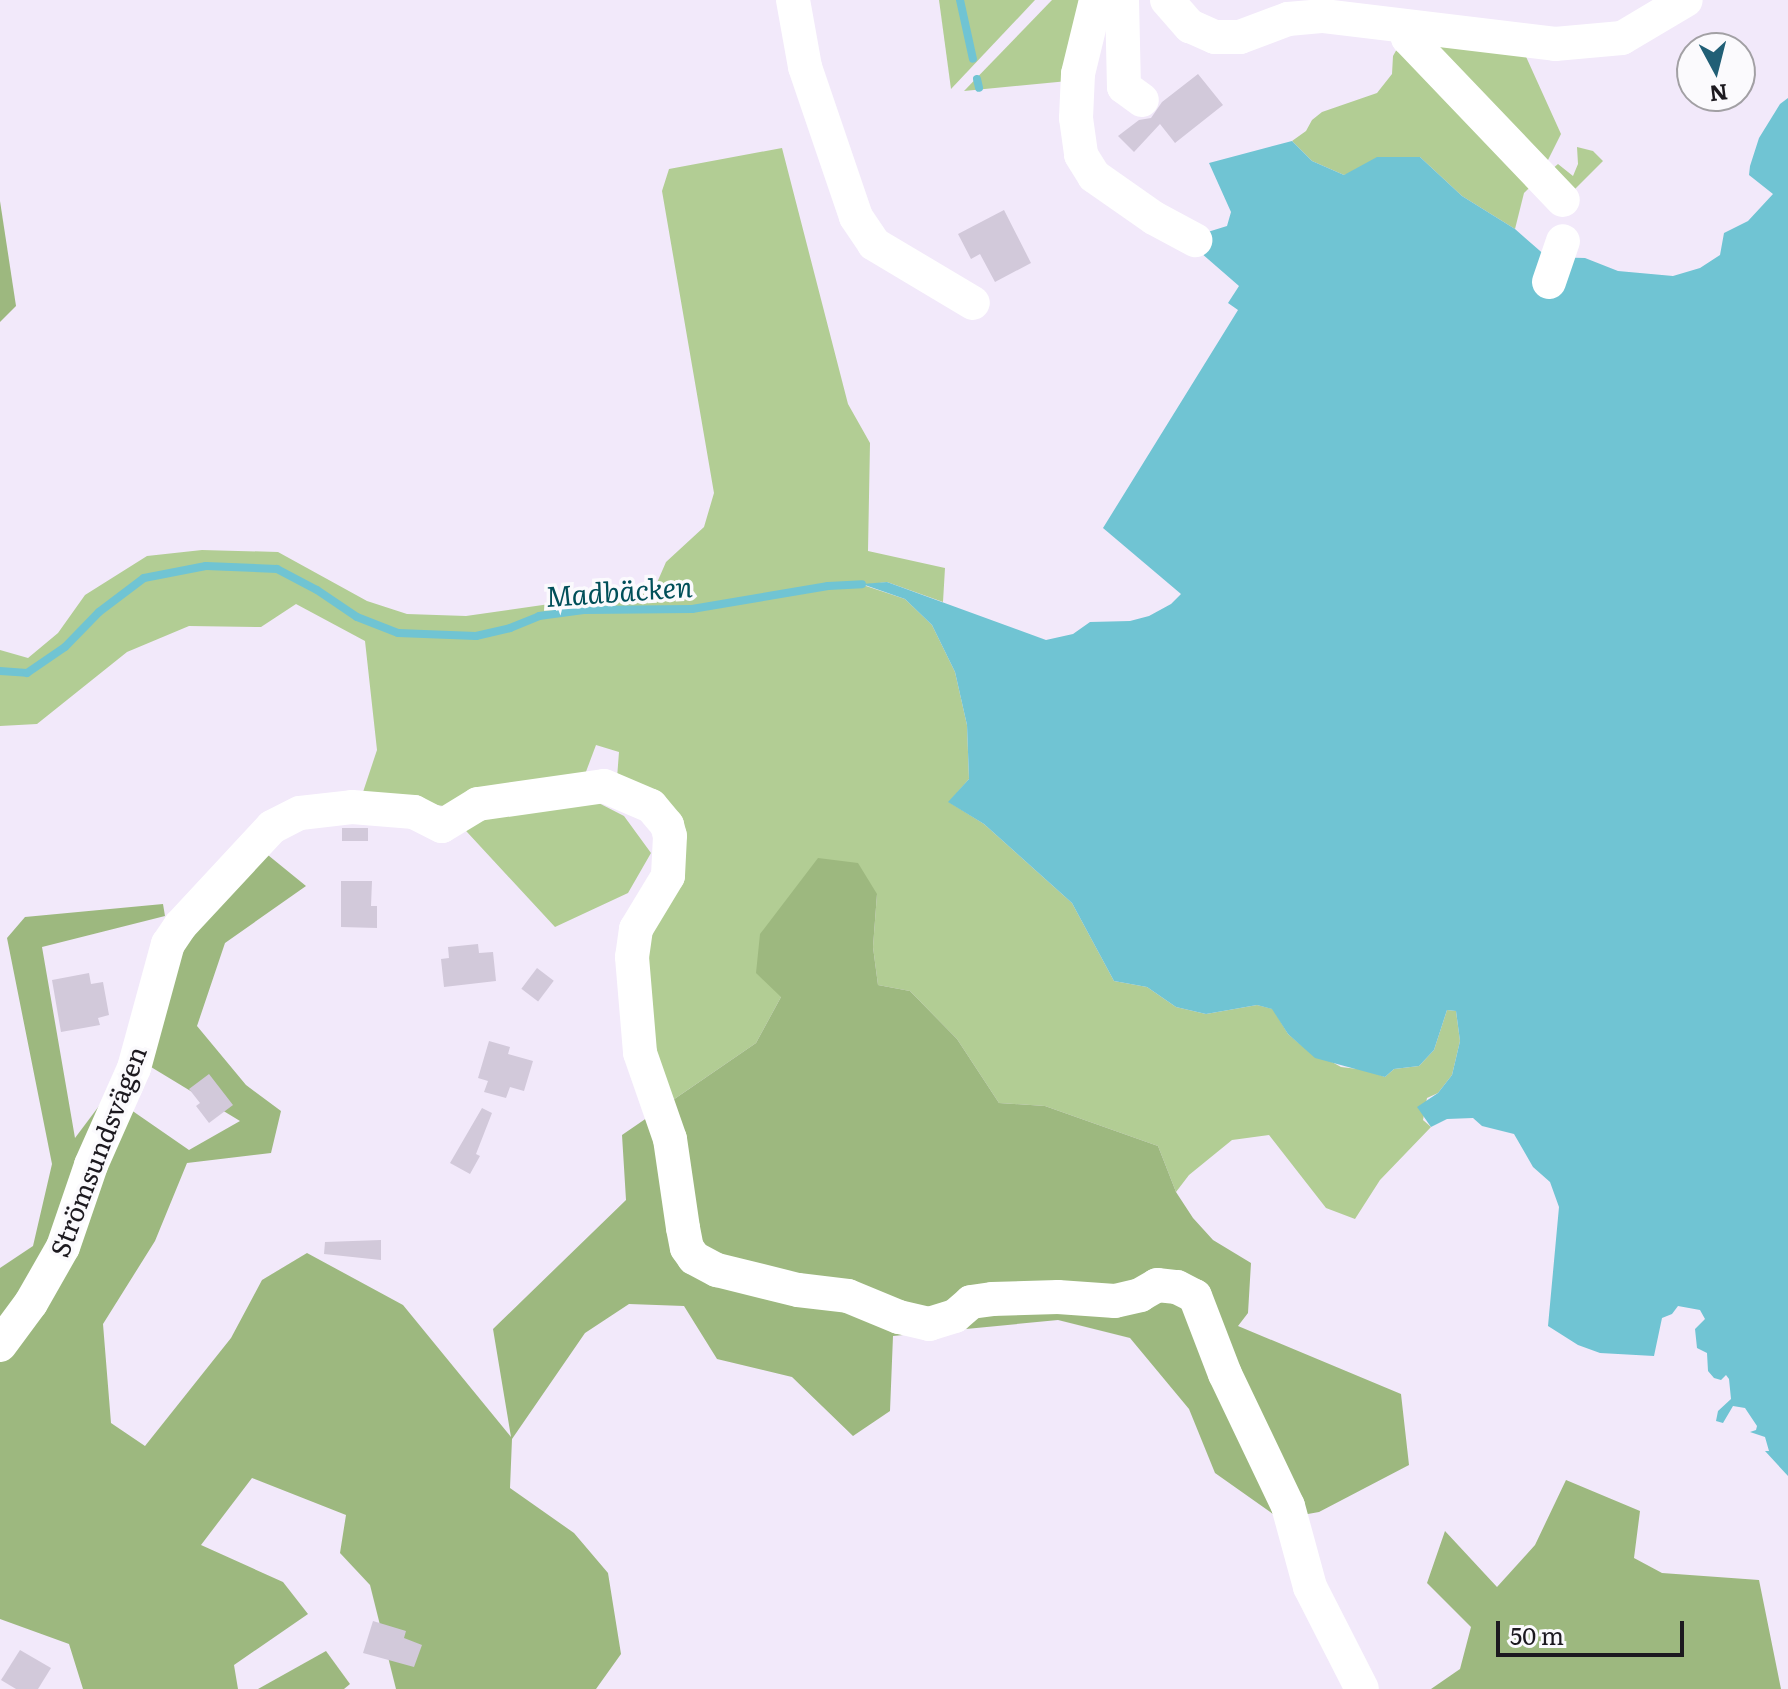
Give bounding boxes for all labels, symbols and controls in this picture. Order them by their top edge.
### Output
north arrow [1676,32,1756,112]
text: N [1708,77,1730,112]
water label: Madbäcken [544,568,694,612]
street label: Strömsundsvägen [42,1041,152,1261]
scale bar [1500,1605,1688,1655]
text: 50 m [1510,1617,1564,1652]

